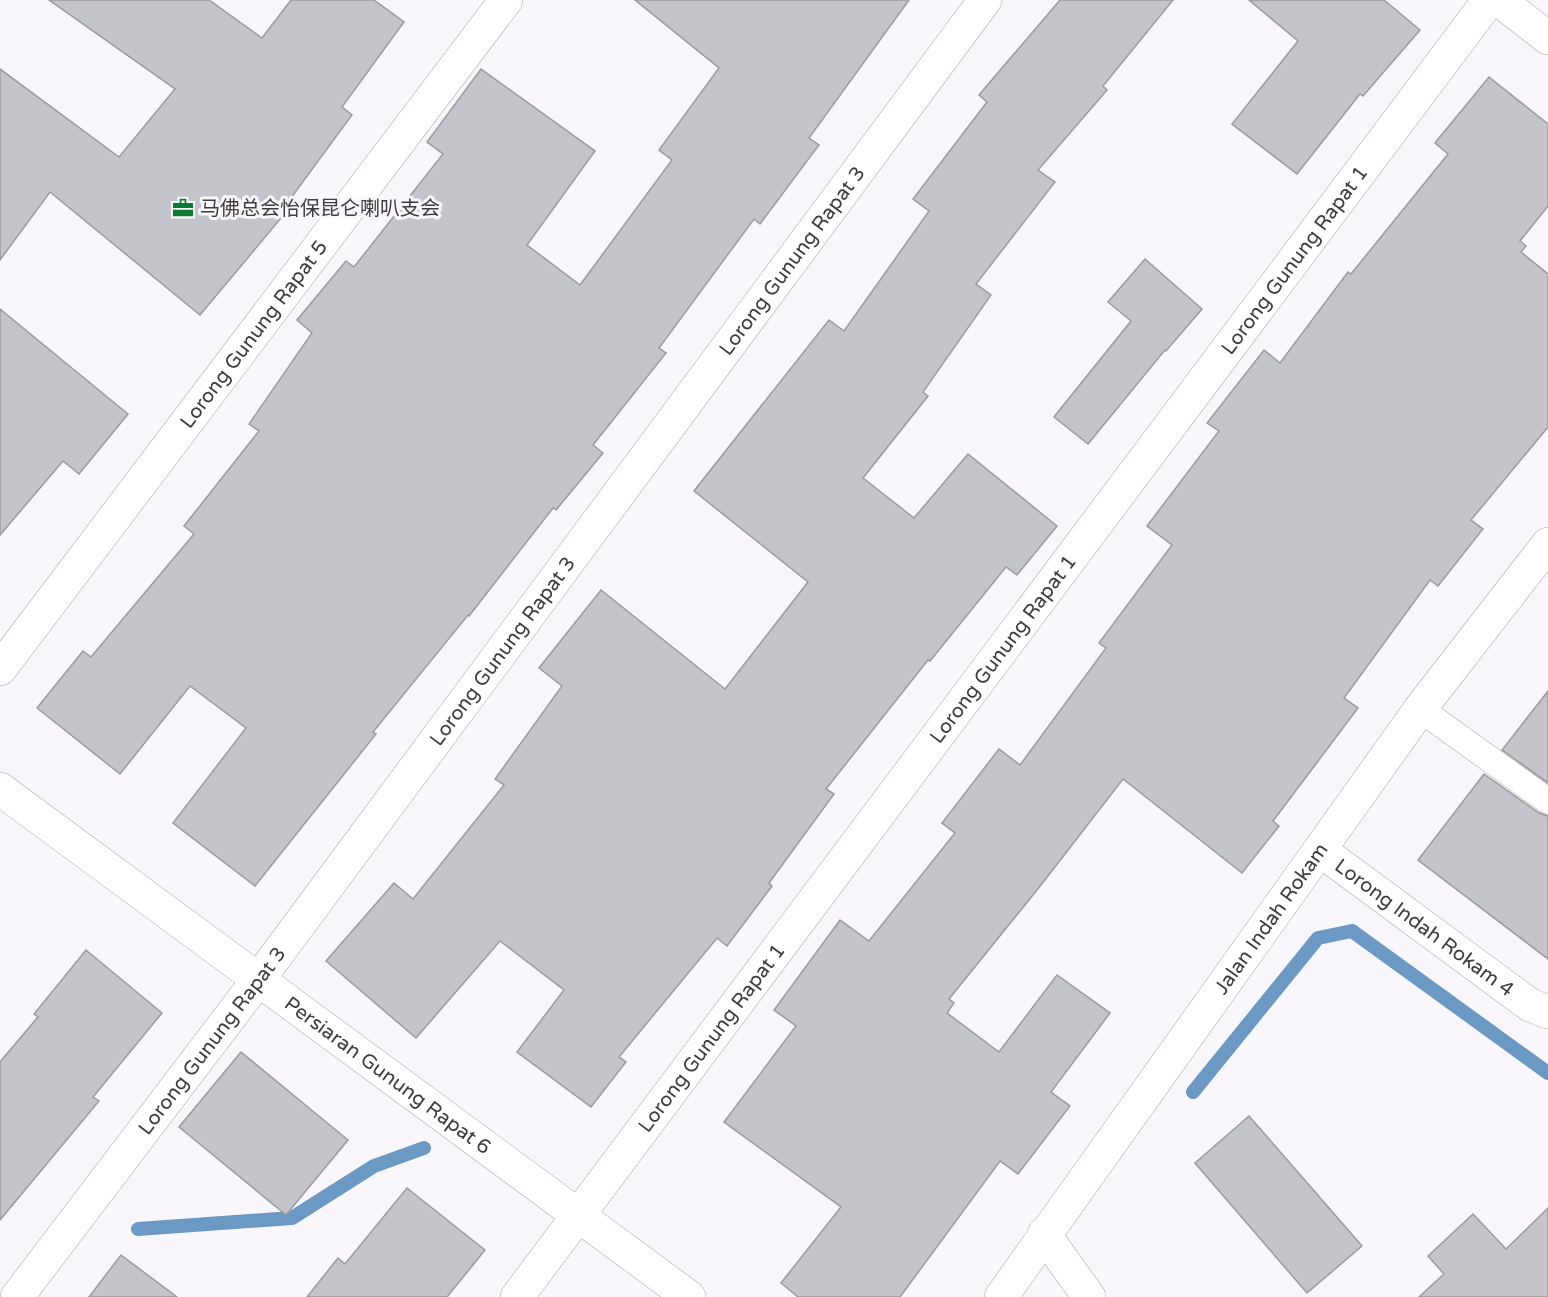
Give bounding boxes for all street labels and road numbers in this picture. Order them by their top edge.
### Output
street label: Lorong Gunung Rapat 3 [715,162,870,360]
street label: Lorong Gunung Rapat 1 [1217,162,1373,360]
street label: Lorong Gunung Rapat 5 [175,236,333,433]
street label: Lorong Gunung Rapat 1 [925,550,1082,748]
street label: Lorong Gunung Rapat 3 [425,552,581,751]
street label: Jalan Indah Rokam [1210,839,1334,999]
street label: Lorong Indah Rokam 4 [1330,854,1518,1002]
street label: Lorong Gunung Rapat 1 [634,939,791,1137]
street label: Lorong Gunung Rapat 3 [134,943,291,1140]
street label: Persiaran Gunung Rapat 6 [279,992,495,1160]

